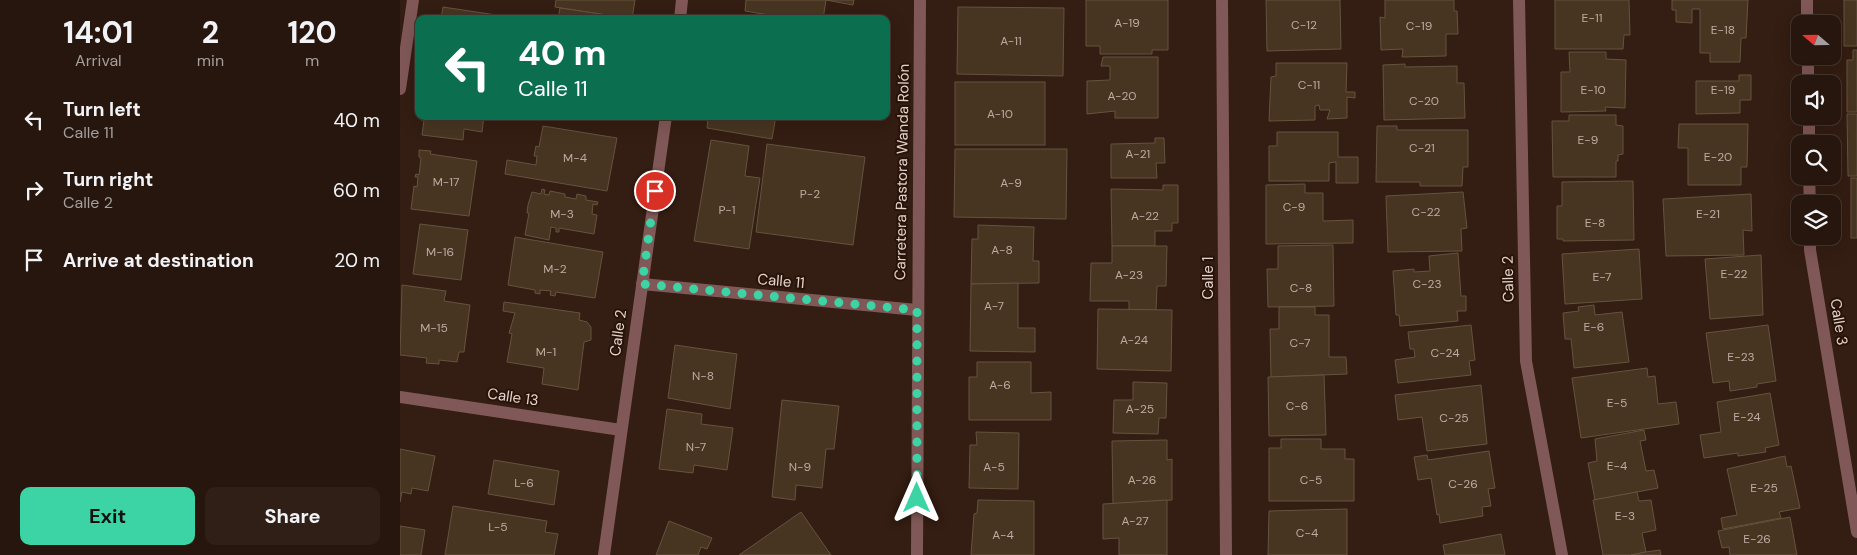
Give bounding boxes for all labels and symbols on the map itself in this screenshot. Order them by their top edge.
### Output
house number: E-11 [1582,10,1602,26]
house number: A-19 [1114,15,1140,31]
north arrow [1791,15,1841,65]
house number: C-12 [1291,17,1317,33]
house number: C-19 [1406,18,1432,34]
house number: E-18 [1711,22,1735,38]
house number: A-11 [1000,33,1022,49]
street label: Carretera Pastora Wanda Rolón [890,64,914,280]
house number: C-11 [1298,77,1320,93]
house number: E-10 [1580,82,1606,98]
house number: E-19 [1711,82,1735,98]
house number: A-20 [1107,88,1137,104]
house number: C-20 [1409,93,1439,109]
house number: A-10 [987,106,1013,122]
house number: E-9 [1578,132,1598,148]
house number: C-21 [1409,140,1435,156]
house number: A-21 [1126,146,1150,162]
house number: E-20 [1704,149,1732,165]
house number: M-4 [563,150,587,166]
pin [634,170,676,212]
house number: M-17 [433,174,459,190]
house number: A-9 [1000,175,1022,191]
house number: P-2 [800,186,820,202]
house number: C-9 [1283,199,1305,215]
house number: P-1 [718,202,736,218]
house number: C-22 [1412,204,1441,220]
house number: M-3 [550,206,574,222]
house number: E-21 [1696,206,1720,222]
house number: A-22 [1131,208,1159,224]
house number: E-8 [1585,215,1605,231]
house number: A-8 [991,242,1013,258]
house number: M-16 [426,244,454,260]
street label: Calle 2 [1498,255,1518,303]
street label: Calle 1 [1198,257,1218,299]
house number: M-2 [543,261,567,277]
house number: E-22 [1720,266,1748,282]
house number: A-23 [1115,267,1143,283]
street label: Calle 11 [756,269,806,293]
house number: E-7 [1593,269,1611,285]
house number: C-23 [1412,276,1442,292]
house number: C-8 [1290,280,1312,296]
street label: Calle 3 [1825,297,1853,347]
house number: A-7 [984,298,1004,314]
street label: Calle 2 [605,308,631,358]
house number: E-6 [1584,319,1604,335]
house number: M-15 [420,320,448,336]
house number: A-24 [1120,332,1148,348]
house number: C-7 [1290,335,1310,351]
house number: M-1 [536,344,556,360]
house number: C-24 [1430,345,1460,361]
house number: E-23 [1727,349,1755,365]
house number: N-8 [692,368,714,384]
house number: A-6 [989,377,1011,393]
street label: Calle 13 [486,384,540,410]
house number: E-5 [1607,395,1627,411]
house number: C-6 [1286,398,1308,414]
house number: A-25 [1126,401,1154,417]
house number: E-24 [1733,409,1761,425]
house number: C-25 [1439,410,1469,426]
house number: N-7 [686,439,706,455]
house number: E-4 [1607,458,1627,474]
house number: N-9 [789,459,811,475]
house number: A-5 [983,459,1005,475]
position arrow [890,471,942,523]
house number: A-26 [1128,472,1156,488]
house number: C-5 [1300,472,1322,488]
house number: L-6 [514,475,534,491]
house number: C-26 [1448,476,1478,492]
house number: E-25 [1750,480,1778,496]
house number: E-3 [1615,508,1635,524]
house number: A-27 [1121,513,1149,529]
house number: L-5 [488,519,508,535]
house number: C-4 [1296,525,1318,541]
house number: A-4 [992,527,1014,543]
house number: E-26 [1743,531,1771,547]

